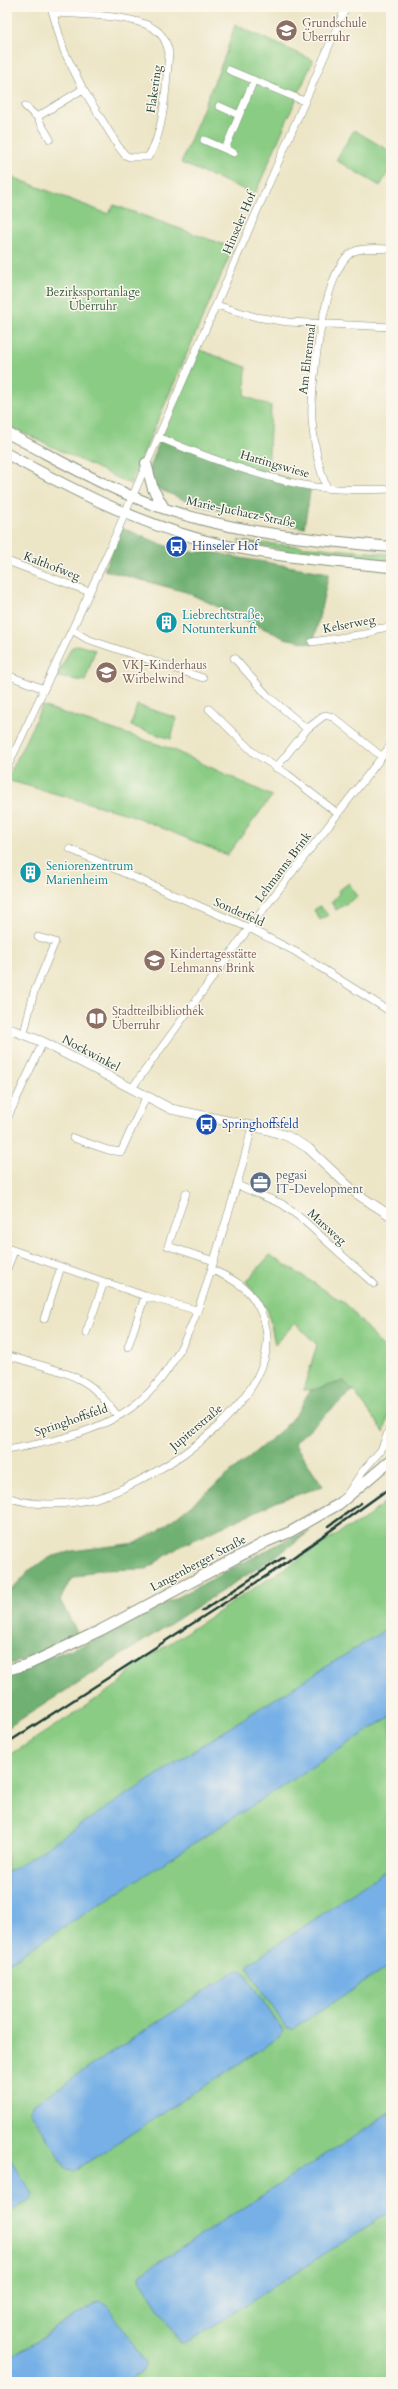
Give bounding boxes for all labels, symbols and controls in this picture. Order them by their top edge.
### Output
place label: Grundschule Überruhr [302,15,367,45]
school or university icon: Grundschule Überruhr [273,17,299,43]
street label: Flakering [143,64,165,114]
street label: Hinseler Hof [219,187,260,256]
park label: Bezirkssportanlage Überruhr [46,284,140,314]
street label: Am Ehrenmal [295,323,319,395]
street label: Hattingswiese [238,446,312,482]
street label: Marie-Juchacz-Straße [185,493,297,531]
bus stop icon: Hinseler Hof [164,533,190,559]
place label: Hinseler Hof [192,538,260,554]
street label: Kalthofweg [21,548,83,584]
place label: Liebrechtstraße, Notunterkunft [182,607,263,637]
building icon: Liebrechtstraße, Notunterkunft [153,609,179,635]
street label: Kelserweg [321,611,377,637]
place label: VKJ-Kinderhaus Wirbelwind [121,657,207,687]
school or university icon: VKJ-Kinderhaus Wirbelwind [94,659,120,685]
street label: Lehmanns Brink [251,828,315,906]
place label: Seniorenzentrum Marienheim [46,858,134,888]
building icon: Seniorenzentrum Marienheim [17,860,43,886]
street label: Sonderfeld [211,894,268,931]
place label: Kindertagesstätte Lehmanns Brink [170,946,257,976]
school or university icon: Kindertagesstätte Lehmanns Brink [141,948,167,974]
place label: Stadtteilbibliothek Überruhr [112,1003,205,1033]
library icon: Stadtteilbibliothek Überruhr [83,1005,109,1031]
street label: Nockwinkel [59,1031,123,1075]
bus stop icon: Springhoffsfeld [193,1111,219,1137]
place label: Springhoffsfeld [222,1116,299,1132]
place label: pegasi IT-Development [276,1167,363,1197]
office icon: pegasi IT-Development [248,1169,274,1195]
street label: Marsweg [304,1205,350,1249]
street label: Springhoffsfeld [32,1400,110,1440]
street label: Jupiterstraße [165,1400,226,1455]
street label: Langenberger Straße [147,1531,249,1595]

